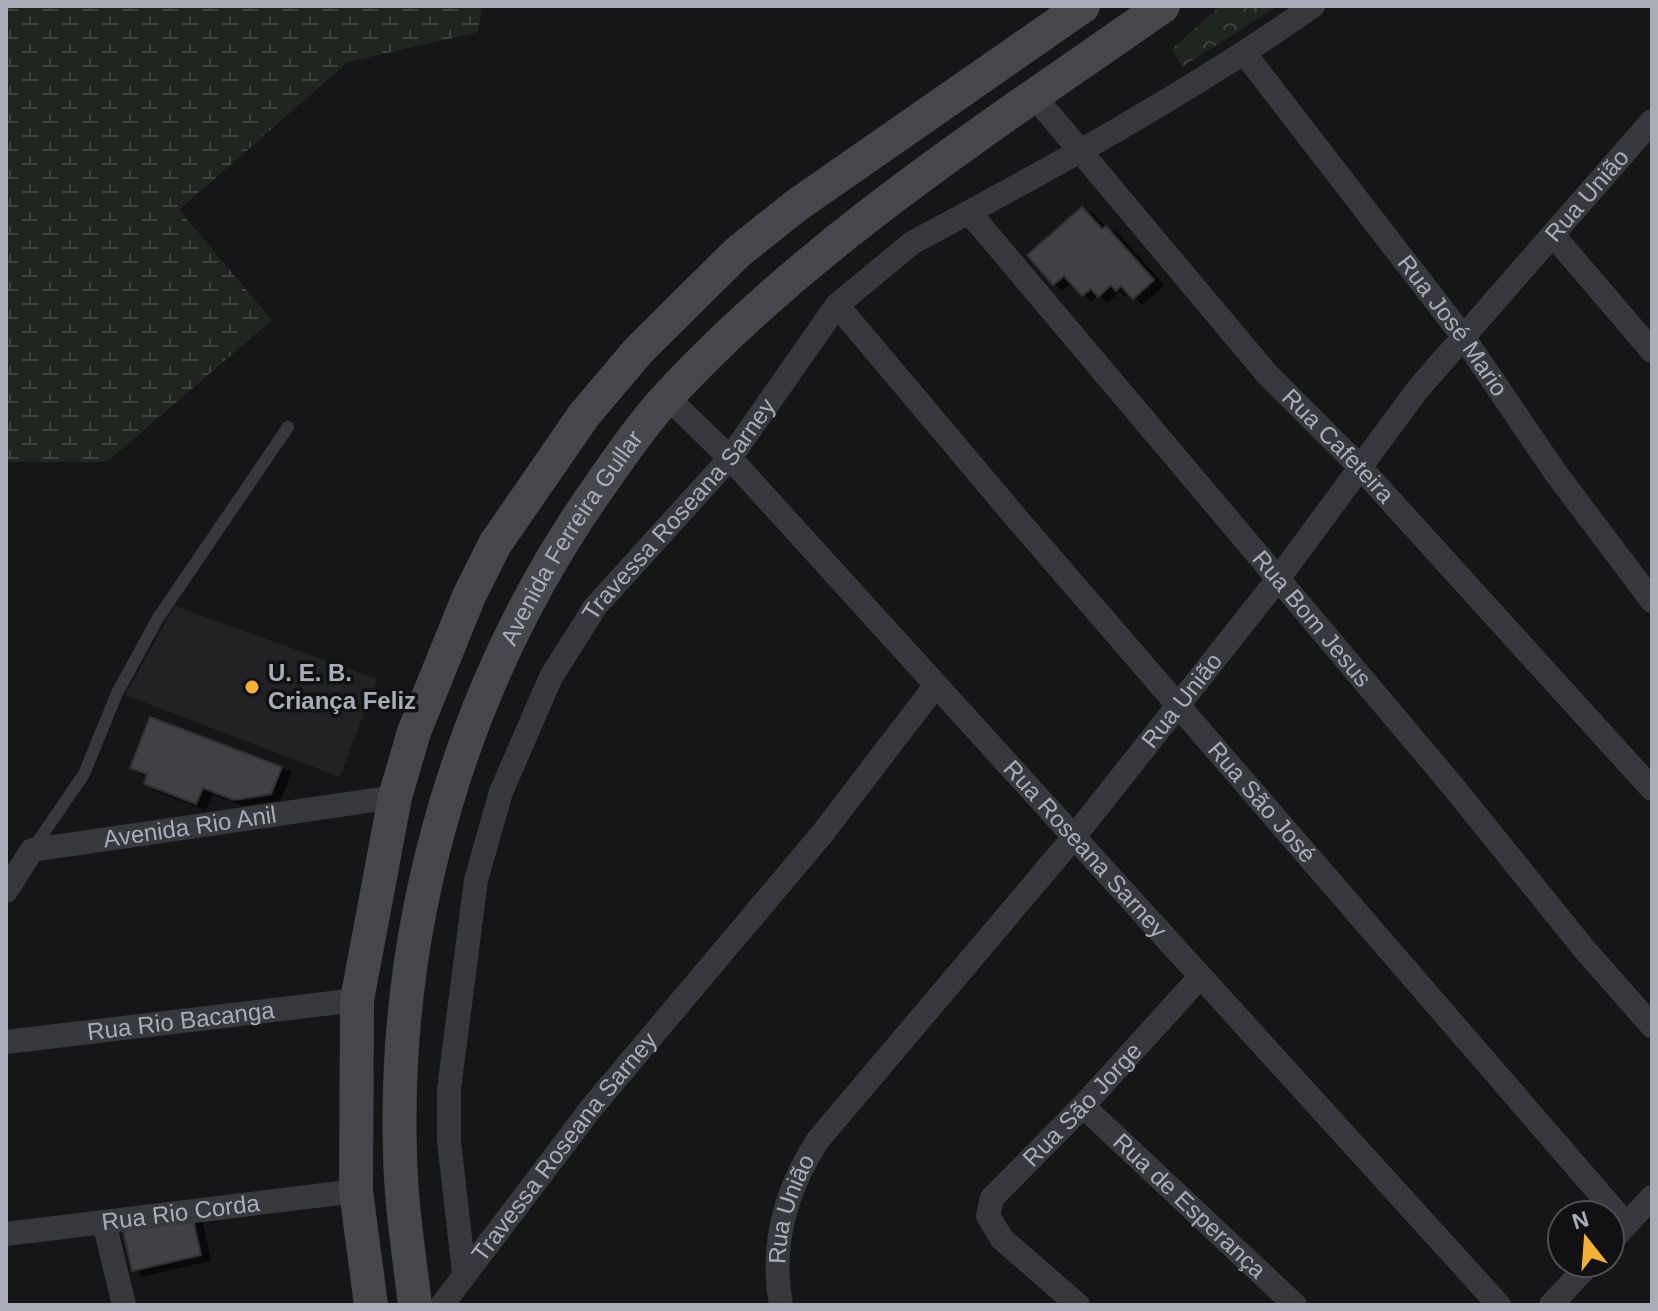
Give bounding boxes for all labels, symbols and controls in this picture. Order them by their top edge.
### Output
street label: Rua União [1539,143,1634,247]
street label: Rua José Mario [1392,250,1513,401]
street label: Rua Cafeteira [1277,383,1400,509]
street label: Travessa Roseana Sarney [576,393,780,625]
street label: Avenida Ferreira Gullar [495,425,648,649]
street label: Rua Bom Jesus [1247,545,1377,692]
street label: Rua União [1136,647,1227,753]
place label: U. E. B. Criança Feliz [268,659,416,714]
marker: U. E. B. Criança Feliz [243,678,261,696]
street label: Rua São José [1203,736,1322,868]
street label: Rua Roseana Sarney [998,755,1173,943]
street label: Avenida Rio Anil [101,801,278,852]
street label: Rua Rio Bacanga [86,996,276,1045]
street label: Travessa Roseana Sarney [466,1027,662,1266]
street label: Rua São Jorge [1017,1037,1147,1172]
street label: Rua de Esperança [1108,1128,1272,1284]
street label: Rua União [763,1149,820,1265]
street label: Rua Rio Corda [100,1189,262,1235]
north arrow [1546,1199,1626,1279]
text: N [1569,1206,1592,1235]

